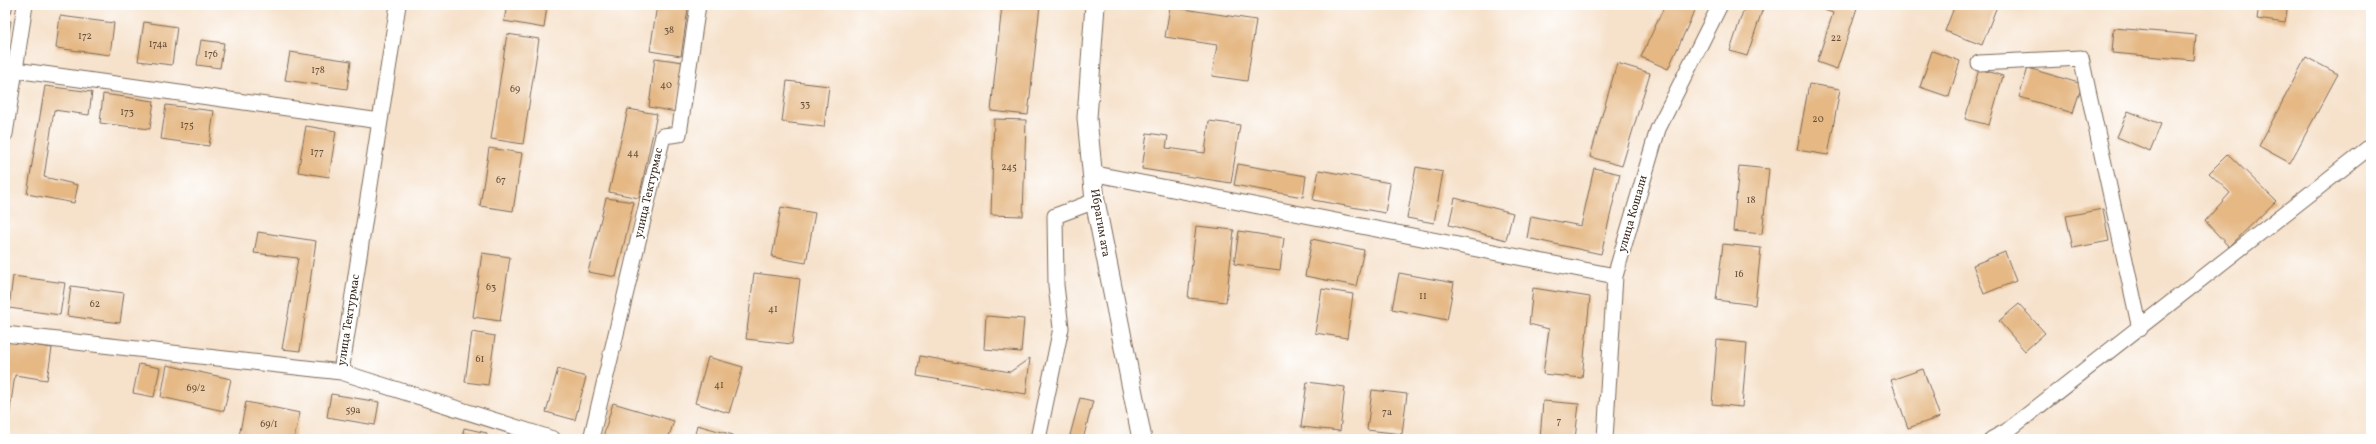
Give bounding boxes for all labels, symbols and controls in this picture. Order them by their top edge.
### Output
house number: 38 [664,23,674,37]
house number: 172 [78,29,92,43]
house number: 22 [1831,31,1841,45]
house number: 174а [149,37,167,51]
house number: 176 [204,47,218,61]
house number: 178 [311,63,325,77]
house number: 40 [660,78,672,92]
house number: 69 [510,82,520,96]
house number: 33 [800,97,810,111]
house number: 173 [120,105,134,119]
house number: 20 [1812,112,1824,126]
house number: 175 [180,118,194,132]
house number: 177 [310,145,324,159]
house number: 44 [627,146,639,160]
street label: улица Тектурмас [631,146,667,240]
house number: 245 [1001,160,1017,174]
house number: 67 [496,173,506,187]
street label: улица Кошали [1614,174,1652,254]
street label: Ибрагим ата [1086,188,1114,258]
house number: 18 [1747,193,1755,207]
house number: 16 [1735,267,1743,281]
street label: улица Тектурмас [334,273,364,367]
house number: 63 [486,280,496,294]
house number: 11 [1419,289,1427,303]
house number: 62 [90,297,100,311]
house number: 41 [768,302,778,316]
house number: 61 [476,352,485,366]
house number: 41 [714,378,724,392]
house number: 69/2 [187,381,205,395]
house number: 59а [346,403,360,417]
house number: 7а [1382,405,1392,419]
house number: 7 [1557,414,1562,428]
house number: 69/1 [260,417,278,431]

